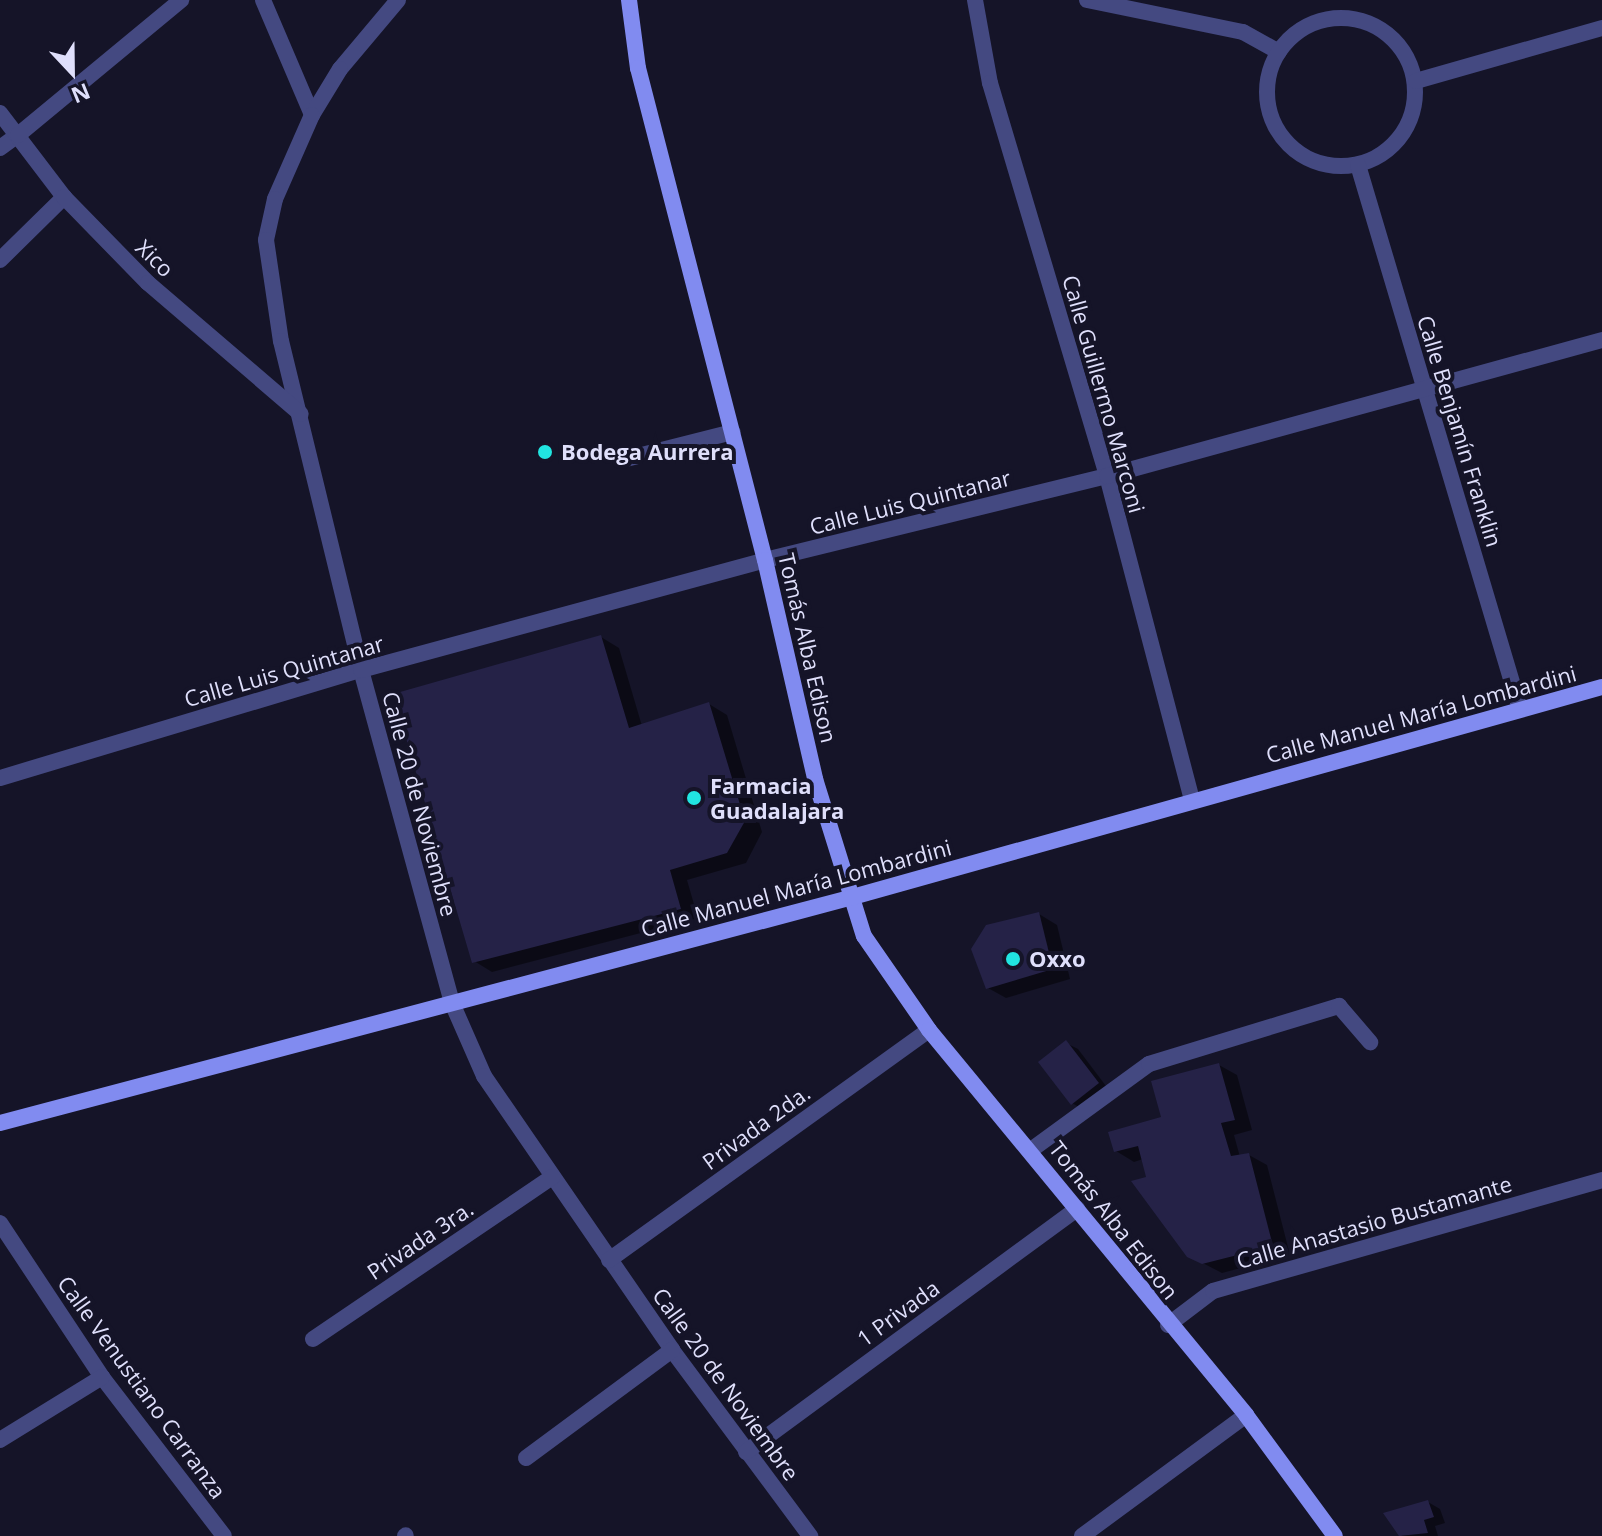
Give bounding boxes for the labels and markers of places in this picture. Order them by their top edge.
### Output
place label: Bodega Aurrera [561,439,734,465]
marker: Bodega Aurrera [536,443,554,461]
place label: Farmacia Guadalajara [710,772,844,824]
marker: Farmacia Guadalajara [685,789,703,807]
place label: Oxxo [1029,946,1086,972]
marker: Oxxo [1004,950,1022,968]

